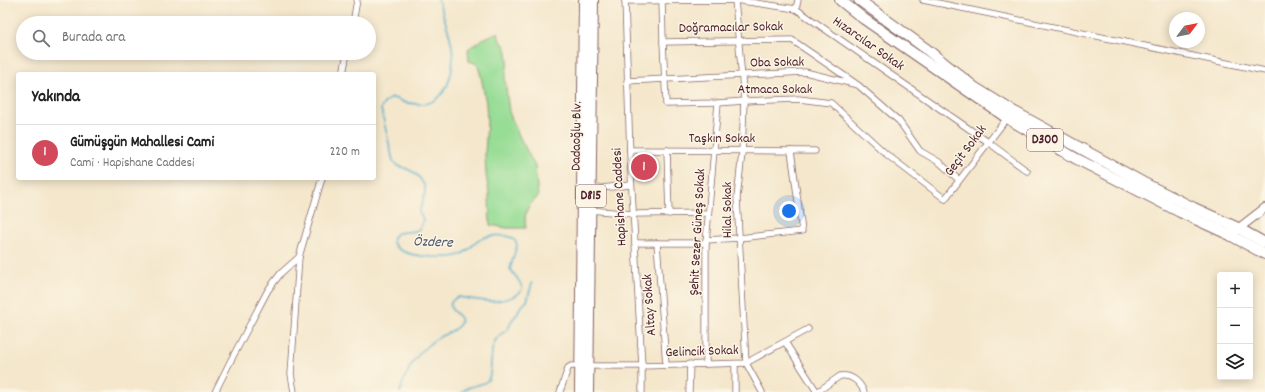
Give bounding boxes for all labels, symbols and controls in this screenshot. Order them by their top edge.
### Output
street label: Hızarcılar Sokak [828,12,908,76]
north arrow [1169,12,1205,48]
search box [16,16,376,60]
street label: Doğramacılar Sokak [679,17,784,39]
icon: search [30,27,52,49]
text: Burada ara [62,27,125,49]
street label: Oba Sokak [750,53,805,73]
street label: Atmaca Sokak [738,80,813,100]
text: Yakında [32,86,80,110]
street label: Dadaoğlu Blv. [566,101,588,171]
street label: Geçit Sokak [940,121,992,181]
street label: Taşkın Sokak [689,129,756,149]
road number: D300 [1027,129,1063,151]
text: Gümüşgün Mahallesi Cami [70,132,214,154]
text: 1 [44,143,46,162]
text: 220 m [330,143,360,162]
street label: Hapishane Caddesi [607,147,633,247]
pin: 1 [631,152,657,182]
text: Cami · Hapishane Caddesi [70,154,194,173]
street label: Şehit Sezer Güneş Sokak [685,168,711,296]
street label: Hilal Sokak [718,181,738,238]
road number: D815 [576,185,606,207]
your location [779,201,799,221]
water label: Özdere [413,231,455,255]
map controls [1217,272,1253,380]
button: + [1217,272,1253,308]
street label: Altay Sokak [638,273,662,337]
button: − [1217,308,1253,344]
street label: Gelincik Sokak [665,341,739,363]
button: layers [1217,344,1253,380]

